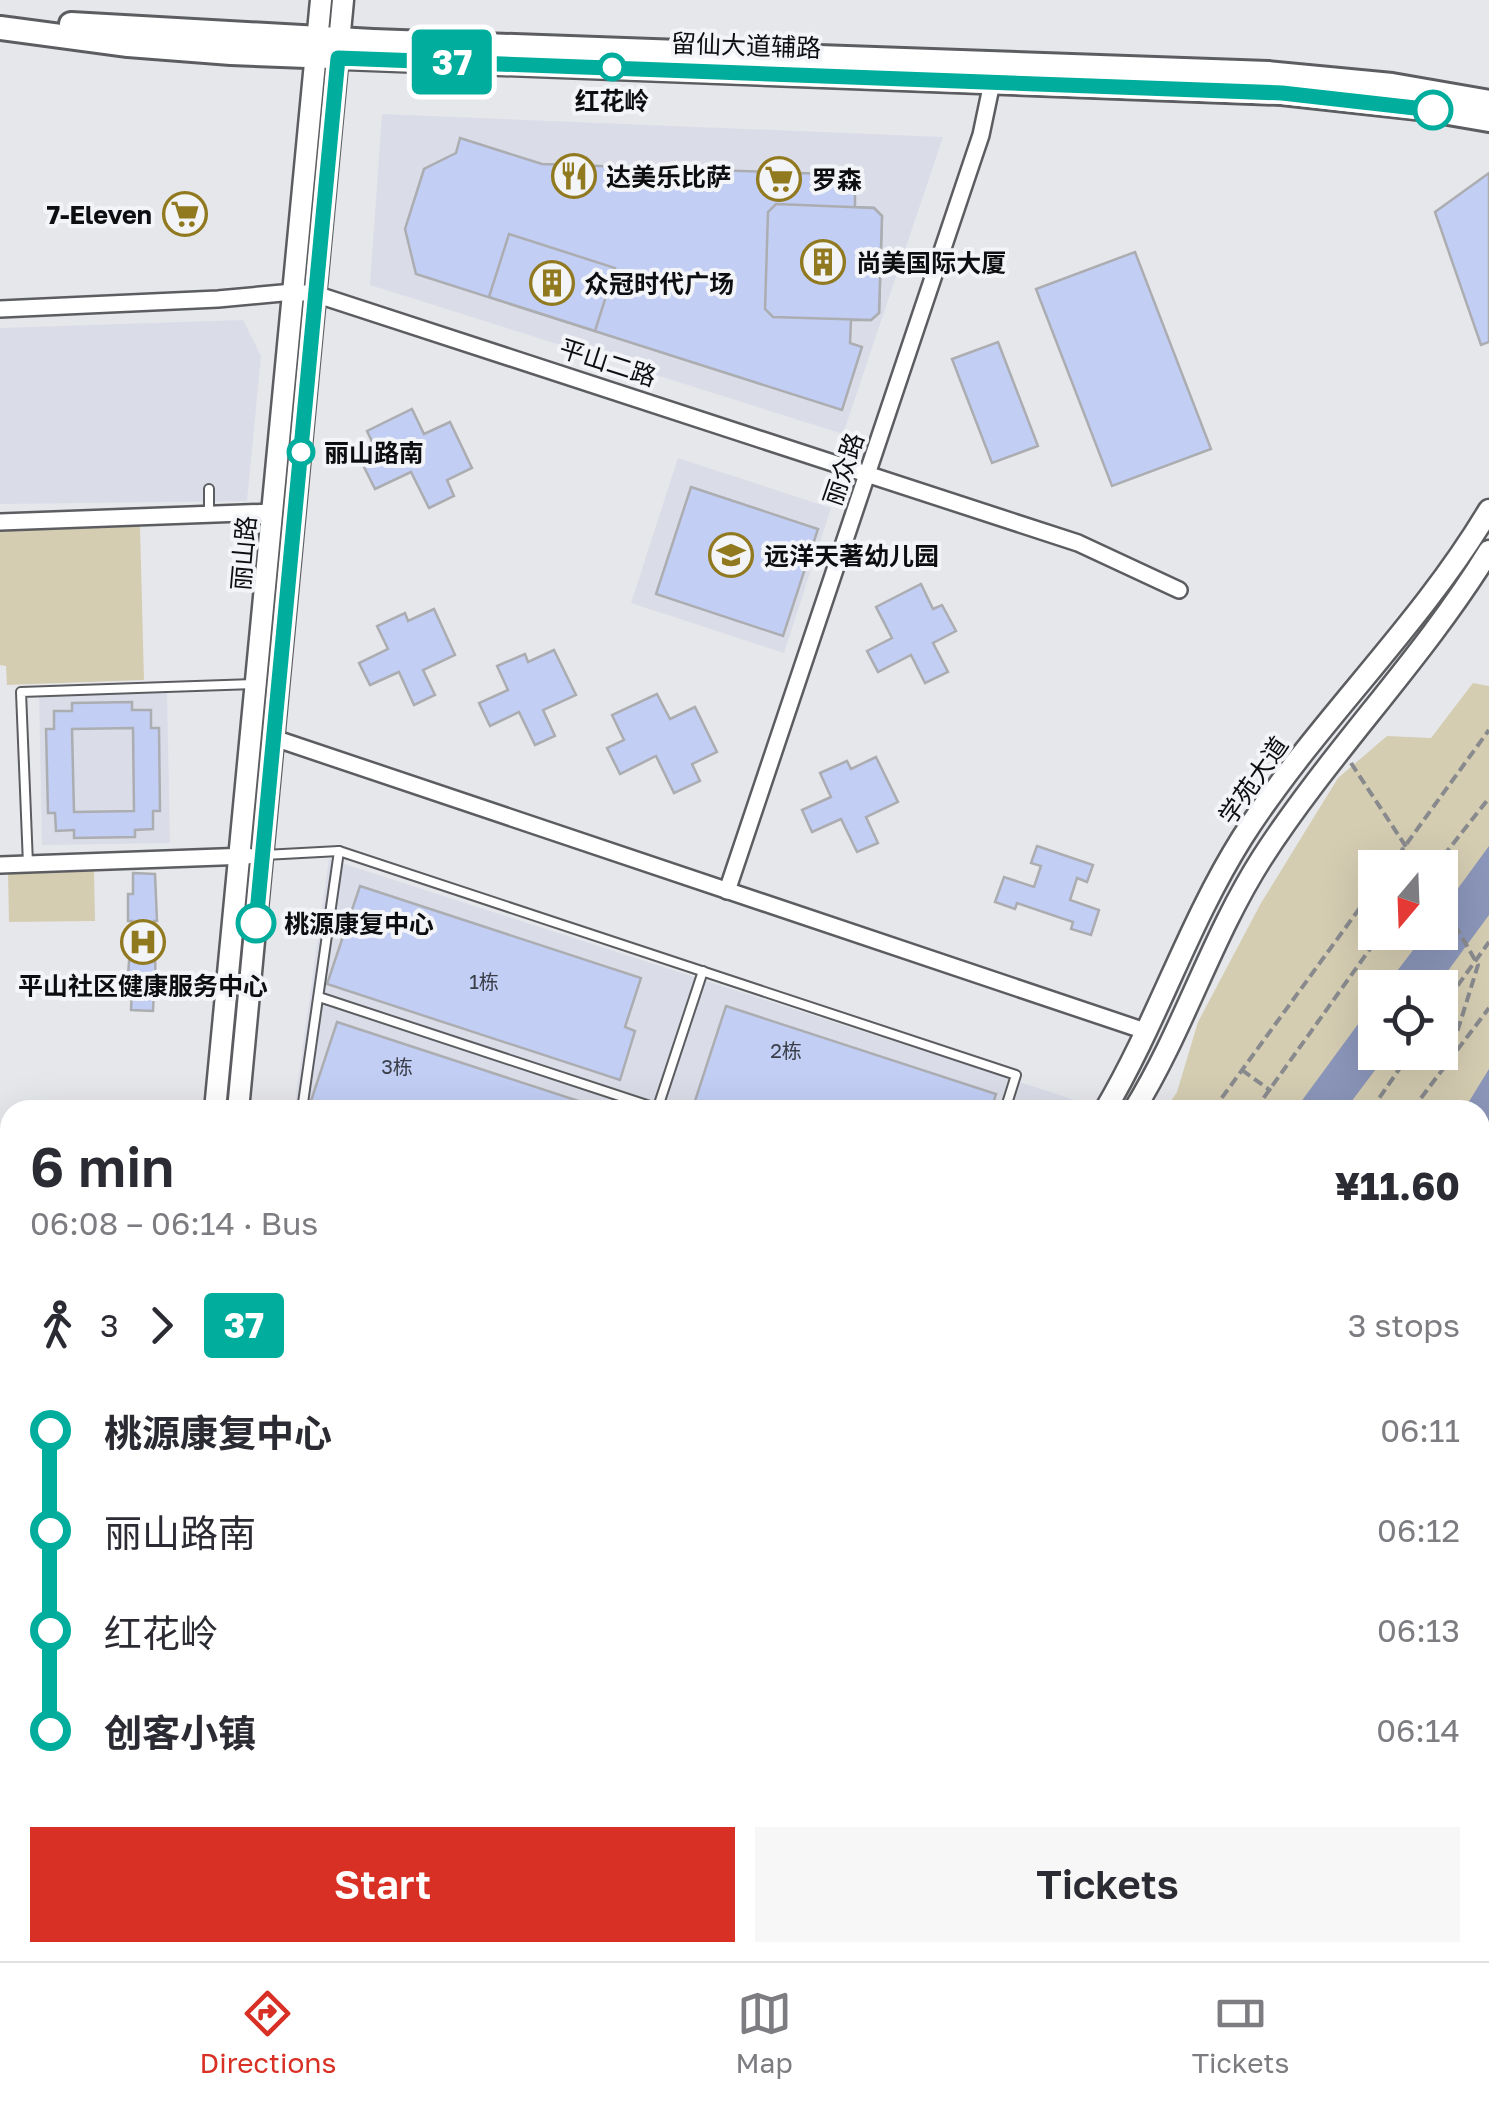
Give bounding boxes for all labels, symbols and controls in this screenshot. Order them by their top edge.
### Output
street label: 留仙大道辅路 [670,27,822,63]
line badge: 37 [407,30,497,94]
text: 37 [432,41,472,83]
marker: 红花岭 [599,54,625,80]
place label: 红花岭 [574,85,650,116]
unlabelled marker [1414,91,1452,129]
restaurant icon: 达美乐比萨 [551,153,597,199]
supermarket icon: 罗森 [756,156,802,202]
place label: 达美乐比萨 [606,161,731,192]
place label: 罗森 [812,164,862,195]
supermarket icon: 7-Eleven [162,191,208,237]
place label: 7-Eleven [46,199,152,230]
building icon: 尚美国际大厦 [800,239,846,285]
place label: 尚美国际大厦 [856,247,1006,278]
building icon: 众冠时代广场 [529,260,575,306]
place label: 众冠时代广场 [584,268,734,299]
street label: 平山二路 [556,332,660,392]
street label: 丽众路 [816,428,870,510]
place label: 丽山路南 [324,437,424,468]
marker: 丽山路南 [288,439,314,465]
street label: 丽山路 [224,514,262,592]
school or university icon: 远洋天著幼儿园 [708,532,754,578]
place label: 远洋天著幼儿园 [764,540,939,571]
street label: 学苑大道 [1212,730,1294,830]
north arrow [1358,850,1458,950]
map controls [1358,850,1458,1070]
marker: 桃源康复中心 [237,904,275,942]
place label: 桃源康复中心 [284,908,434,939]
hospital icon: 平山社区健康服务中心 [120,919,166,965]
house number: 1栋 [469,969,499,993]
place label: 平山社区健康服务中心 [18,970,268,1001]
button: locate [1358,970,1458,1070]
house number: 2栋 [770,1038,802,1062]
house number: 3栋 [381,1054,413,1078]
text: 6 min [30,1133,174,1199]
text: ¥11.60 [1335,1163,1460,1208]
text: 06:08 – 06:14 · Bus [30,1204,318,1242]
icon: walk [30,1298,85,1353]
icon: forward [134,1298,189,1353]
text: 37 [224,1304,264,1346]
text: 3 [100,1306,119,1344]
text: 3 stops [1348,1306,1460,1344]
text: 桃源康复中心 [104,1410,332,1455]
text: 06:11 [1380,1411,1460,1449]
text: 丽山路南 [104,1510,256,1555]
text: 06:12 [1377,1511,1460,1549]
text: 红花岭 [104,1610,218,1655]
text: 06:13 [1377,1611,1460,1649]
text: 创客小镇 [104,1710,256,1755]
text: 06:14 [1376,1711,1460,1749]
button: Start [30,1827,735,1942]
button: Tickets [755,1827,1460,1942]
tab: Directions [200,1986,336,2079]
tab: Map [736,1986,793,2079]
tab: Tickets [1192,1986,1289,2079]

